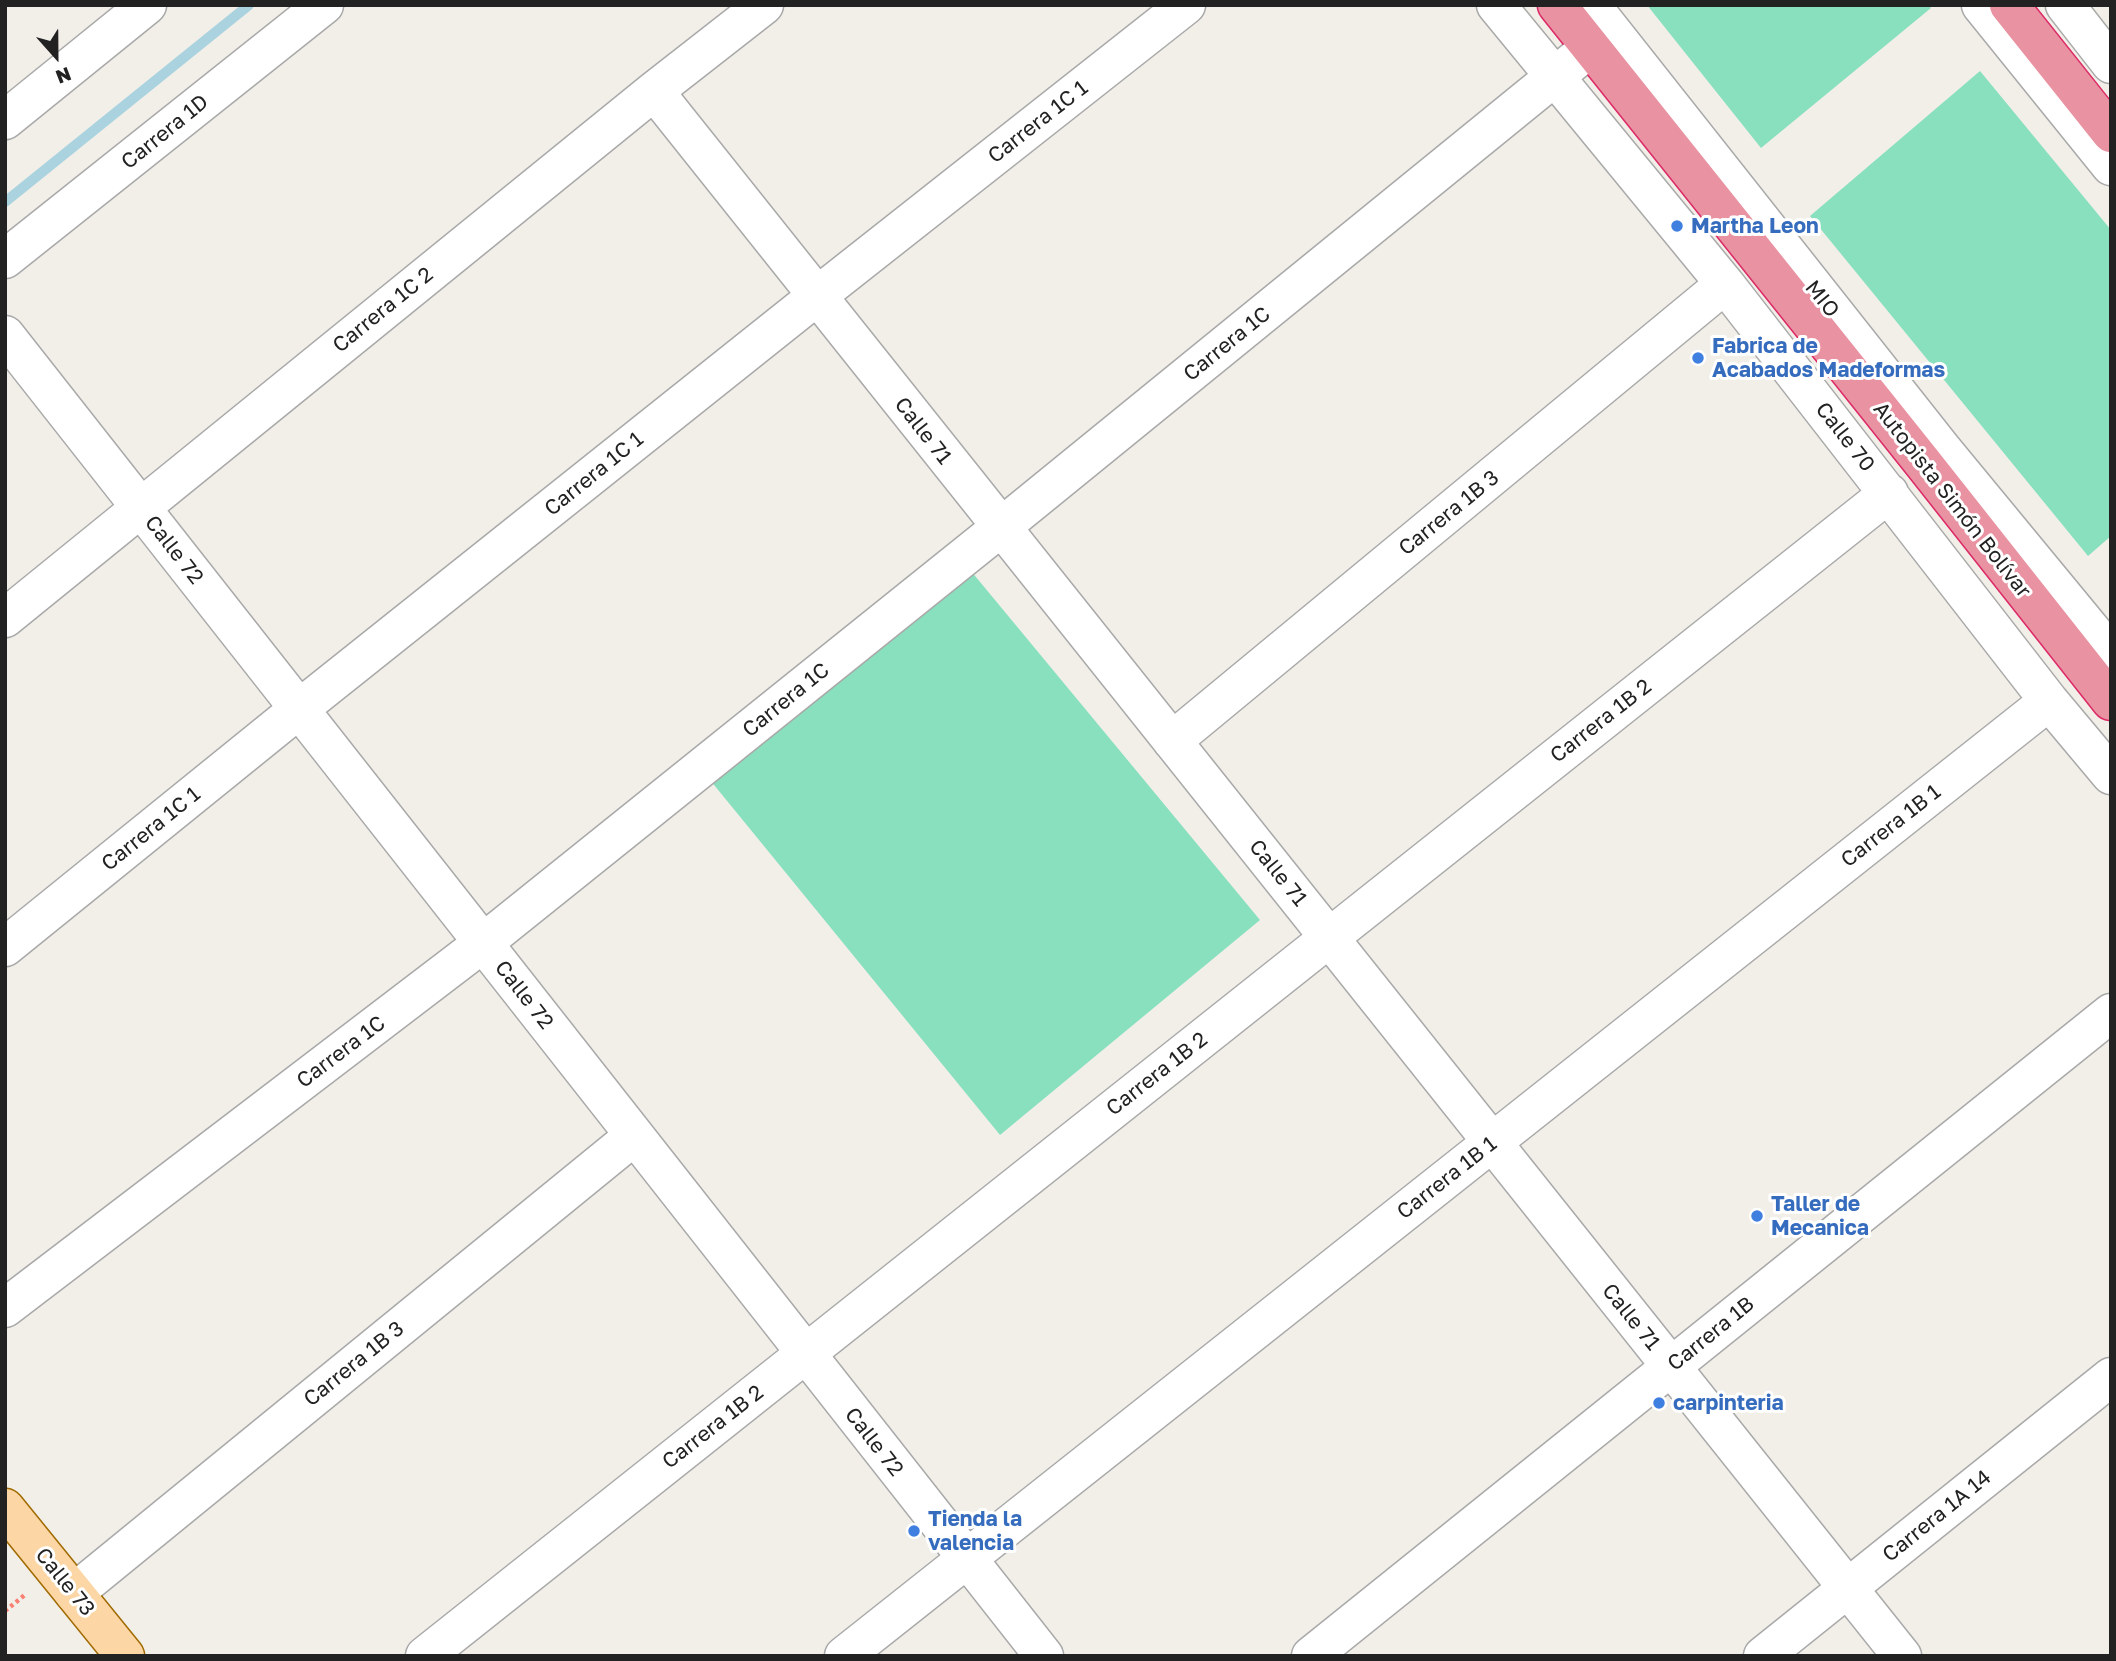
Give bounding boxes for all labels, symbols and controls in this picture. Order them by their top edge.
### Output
north arrow [21,21,91,91]
text: N [53,63,75,89]
street label: Carrera 1C 1 [983,75,1093,169]
street label: Carrera 1D [116,89,214,175]
place label: Martha Leon [1691,213,1819,239]
marker: Martha Leon [1669,218,1685,234]
street label: Carrera 1C 2 [328,262,438,358]
street label: MIO [1800,275,1844,323]
street label: Carrera 1C [1179,301,1275,387]
place label: Fabrica de Acabados Madeformas [1712,333,1945,383]
marker: Fabrica de Acabados Madeformas [1690,350,1706,366]
street label: Calle 71 [889,392,957,470]
street label: Calle 70 [1810,397,1880,477]
street label: Autopista Simón Bolívar [1868,397,2036,603]
street label: Carrera 1C 1 [540,427,648,521]
street label: Carrera 1B 3 [1394,465,1504,561]
street label: Calle 72 [139,511,209,589]
street label: Carrera 1C [738,657,834,743]
street label: Carrera 1B 2 [1545,674,1657,768]
street label: Carrera 1B 1 [1836,779,1946,873]
street label: Carrera 1C 1 [97,782,205,876]
street label: Calle 71 [1244,835,1312,911]
street label: Calle 72 [489,956,559,1034]
street label: Carrera 1C [292,1011,390,1093]
street label: Carrera 1B 2 [1101,1027,1213,1121]
street label: Carrera 1B 1 [1392,1131,1502,1225]
place label: Taller de Mecanica [1771,1191,1869,1241]
marker: Taller de Mecanica [1749,1208,1765,1224]
street label: Calle 71 [1597,1279,1665,1355]
street label: Carrera 1B [1663,1292,1759,1376]
street label: Carrera 1B 3 [299,1316,409,1412]
street label: Carrera 1B 2 [657,1380,769,1474]
place label: carpinteria [1673,1390,1784,1416]
marker: carpinteria [1651,1395,1667,1411]
street label: Calle 72 [839,1403,909,1481]
street label: Carrera 1A 14 [1878,1465,1996,1567]
place label: Tienda la valencia [928,1506,1022,1556]
marker: Tienda la valencia [906,1523,922,1539]
street label: Calle 73 [30,1543,100,1621]

